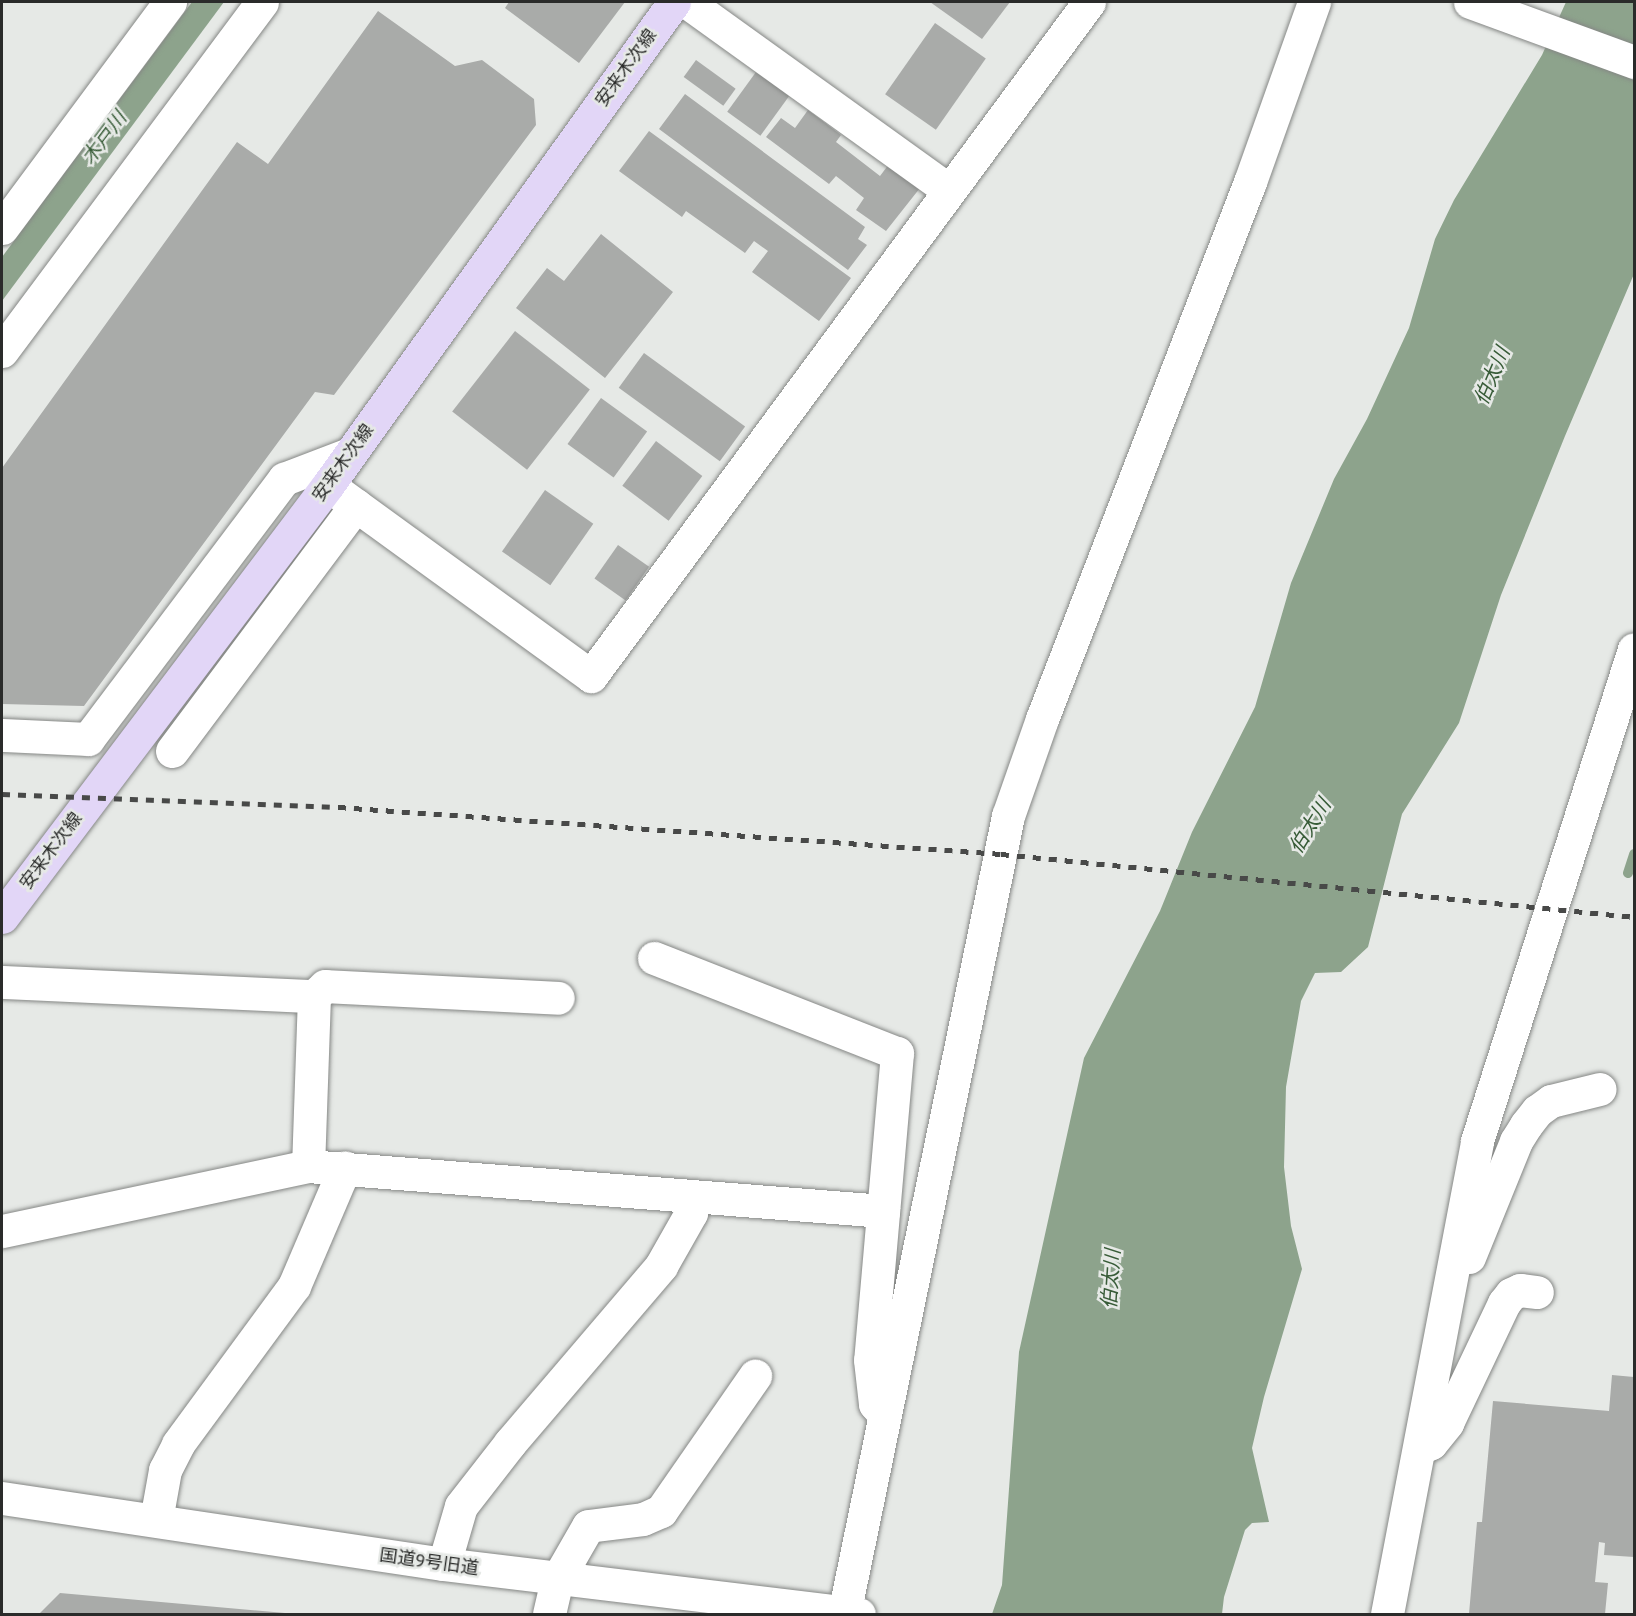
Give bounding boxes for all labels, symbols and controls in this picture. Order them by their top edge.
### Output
street label: 安来木次線 [591,25,661,111]
water label: 木戸川 [76,107,132,169]
water label: 伯太川 [1469,344,1515,408]
street label: 安来木次線 [308,420,378,506]
water label: 伯太川 [1284,794,1336,858]
street label: 安来木次線 [15,809,87,893]
water label: 伯太川 [1097,1248,1125,1310]
street label: 国道9号旧道 [378,1544,480,1580]

